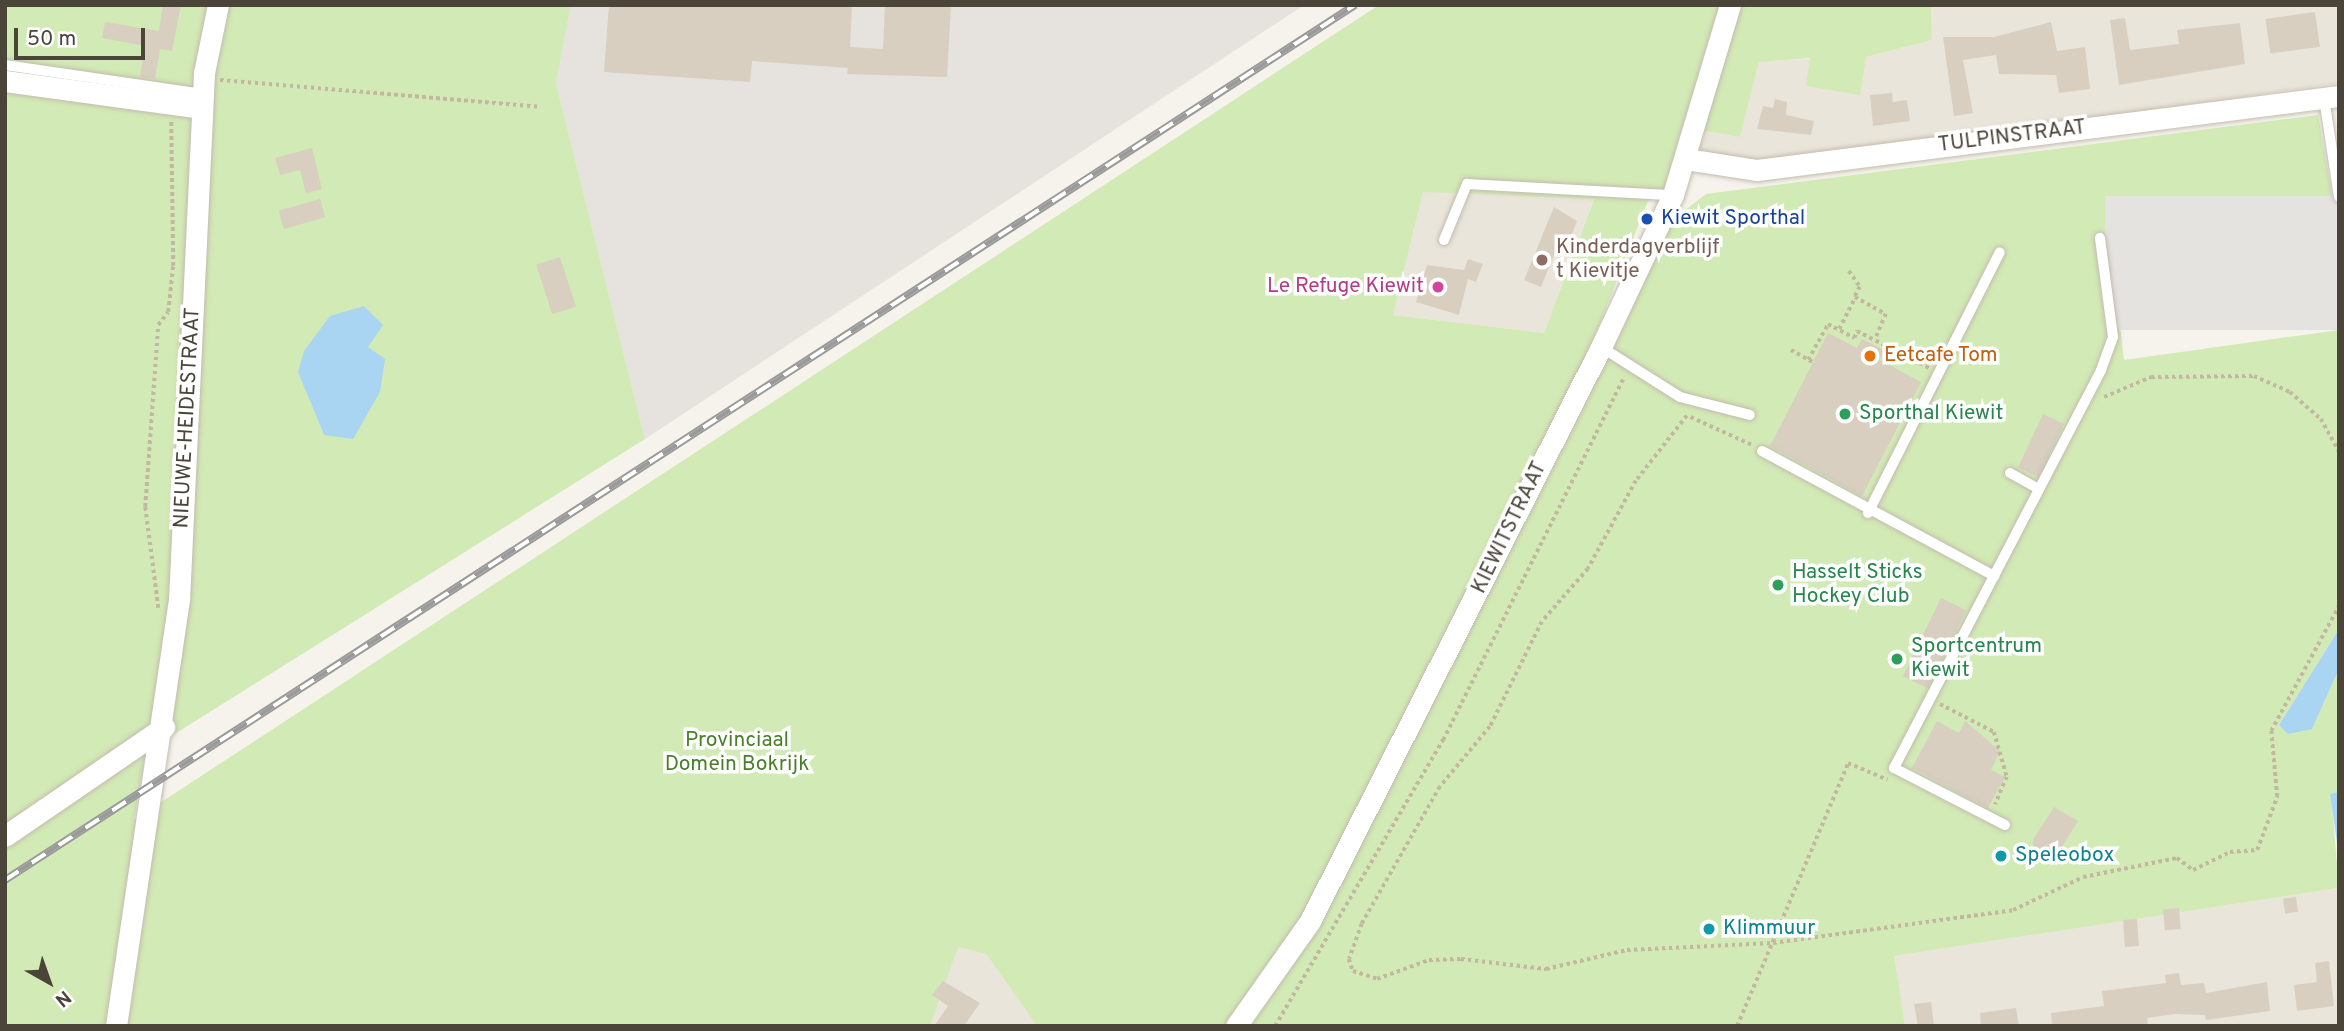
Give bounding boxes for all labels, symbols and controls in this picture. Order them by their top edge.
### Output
scale bar [18,14,149,58]
text: 50 m [27,26,76,53]
street label: TULPINSTRAAT [1937,115,2087,159]
place label: Kiewit Sporthal [1661,206,1805,232]
marker: Kiewit Sporthal [1639,211,1655,227]
place label: Kinderdagverblijf t Kievitje [1556,235,1719,285]
marker: Kinderdagverblijf t Kievitje [1534,252,1550,268]
place label: Le Refuge Kiewit [1267,274,1424,300]
marker: Le Refuge Kiewit [1430,279,1446,295]
street label: NIEUWE-HEIDESTRAAT [170,307,206,529]
place label: Eetcafe Tom [1884,343,1998,369]
marker: Eetcafe Tom [1862,348,1878,364]
place label: Sporthal Kiewit [1859,401,2003,427]
marker: Sporthal Kiewit [1837,406,1853,422]
street label: KIEWITSTRAAT [1467,458,1553,598]
place label: Hasselt Sticks Hockey Club [1792,560,1923,610]
marker: Hasselt Sticks Hockey Club [1770,577,1786,593]
place label: Sportcentrum Kiewit [1911,634,2042,684]
marker: Sportcentrum Kiewit [1889,651,1905,667]
park label: Provinciaal Domein Bokrijk [665,728,809,778]
place label: Speleobox [2015,843,2114,869]
marker: Speleobox [1993,848,2009,864]
place label: Klimmuur [1723,916,1816,942]
marker: Klimmuur [1701,921,1717,937]
north arrow [14,947,84,1017]
text: N [50,985,75,1012]

